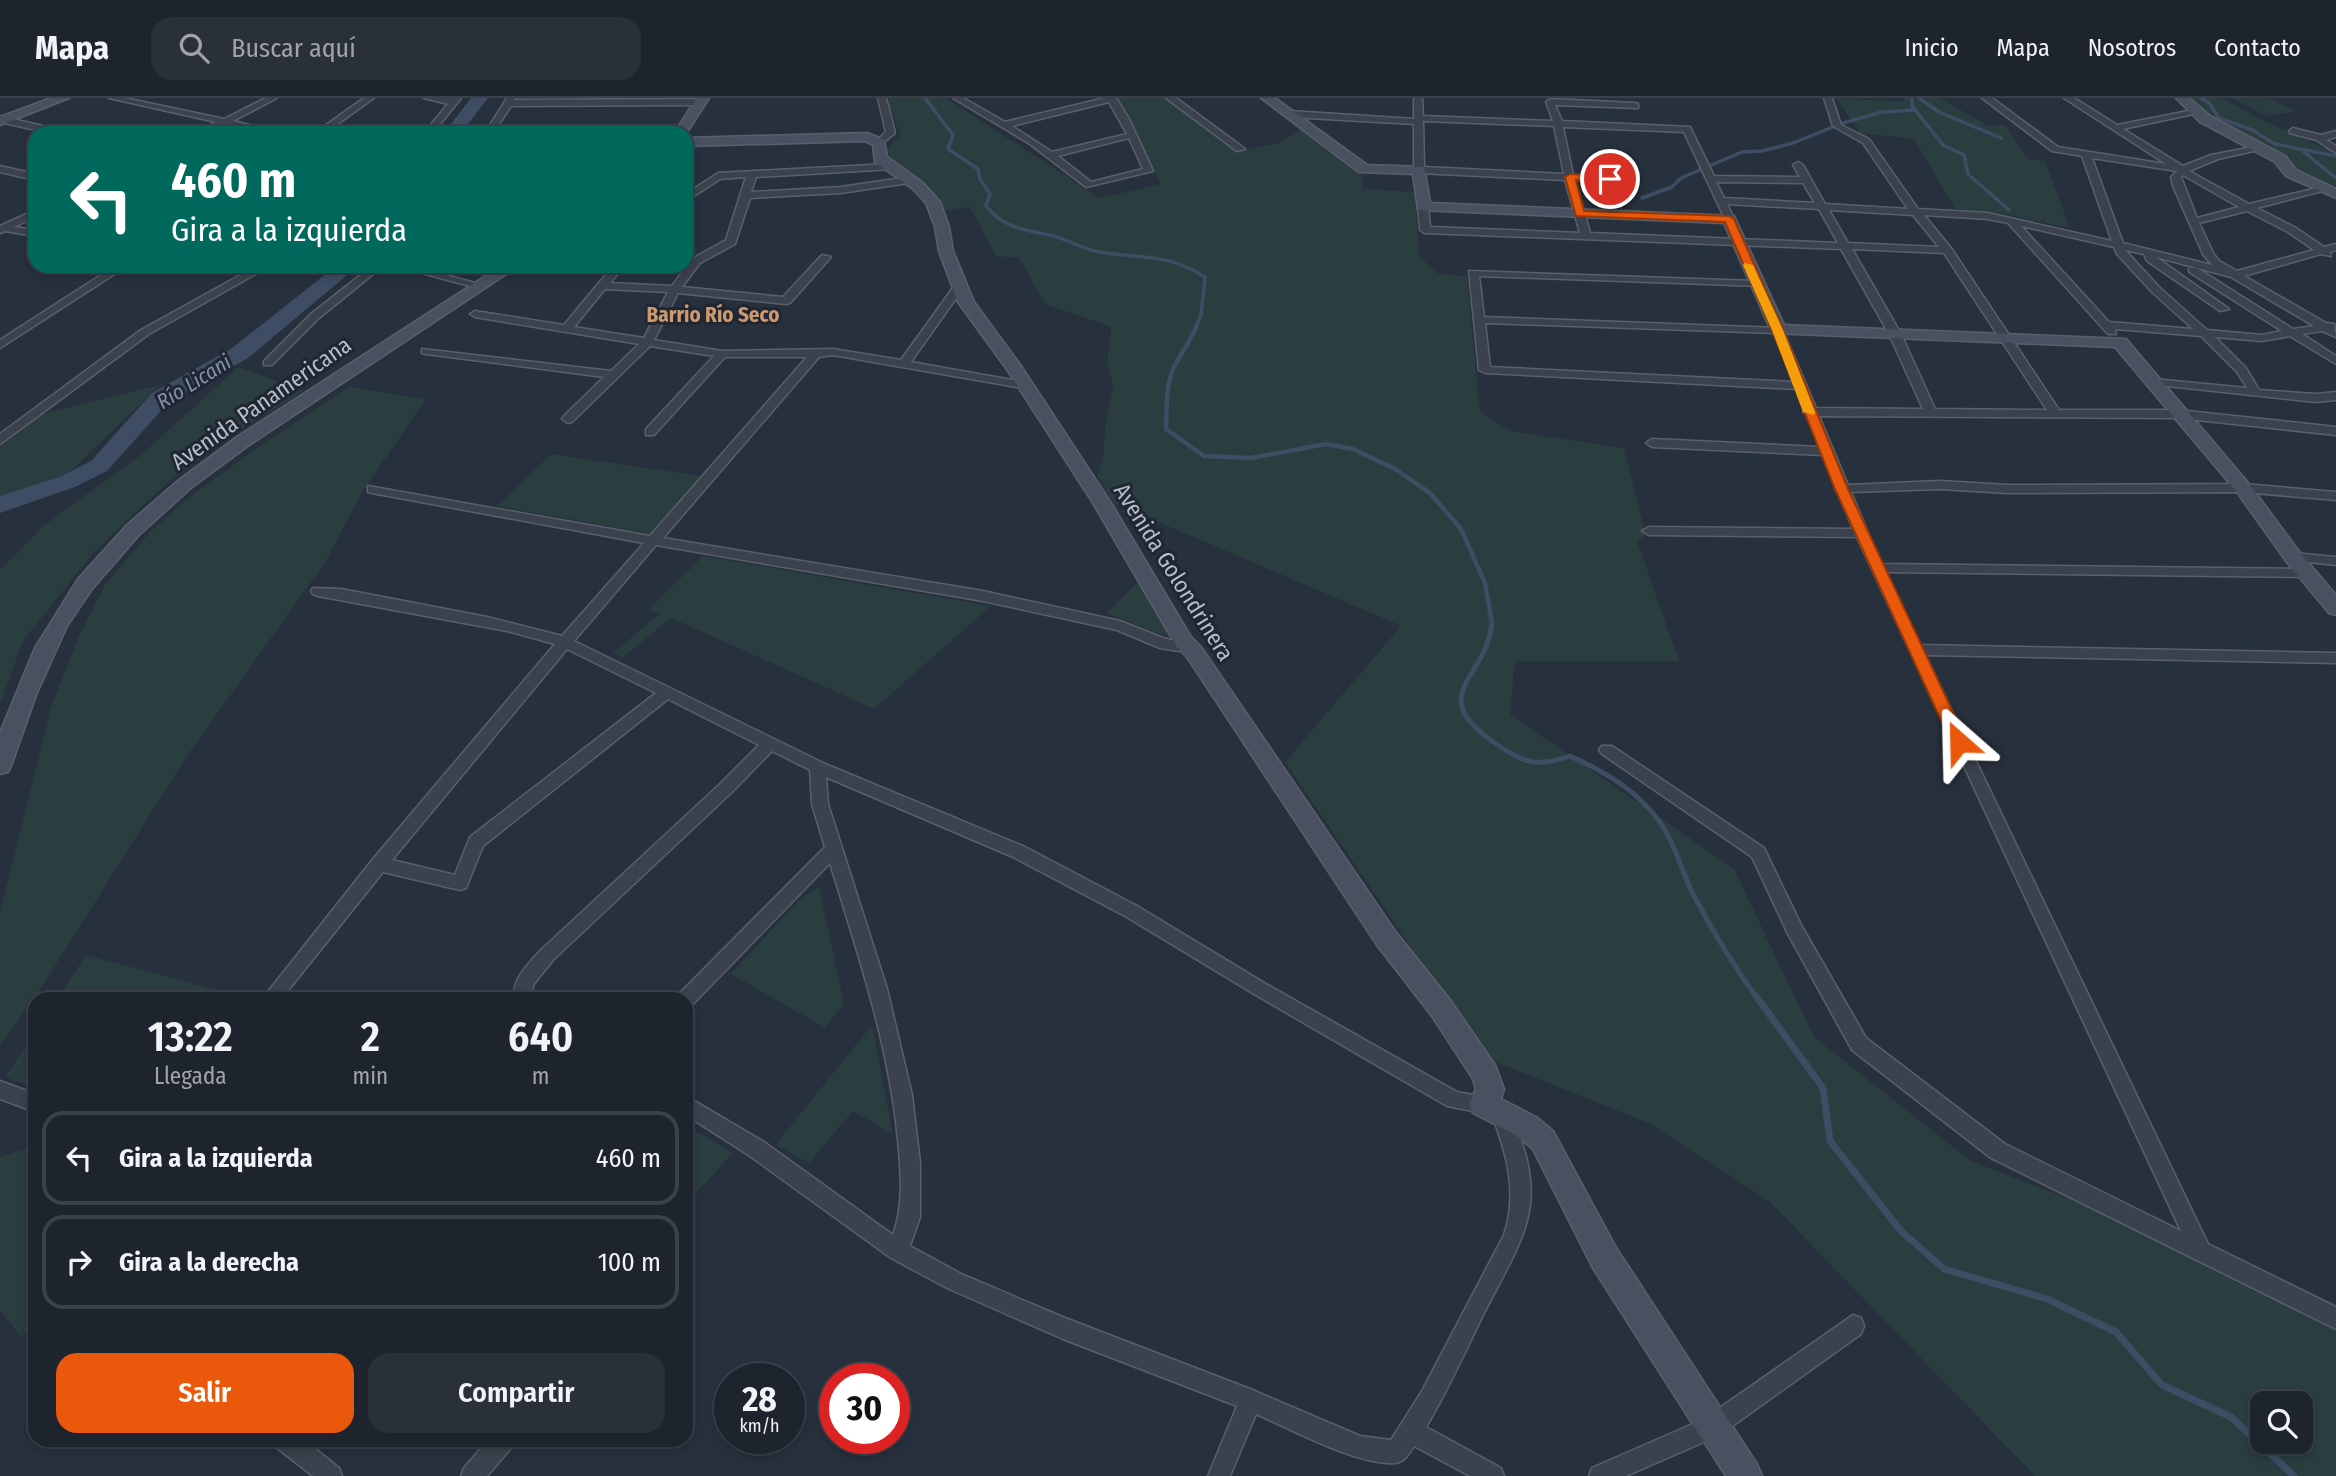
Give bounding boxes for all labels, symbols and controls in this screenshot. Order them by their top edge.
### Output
search box [151,17,641,80]
text: Mapa [35,28,109,68]
icon: search [175,29,213,67]
text: Buscar aquí [231,33,356,64]
text: Inicio [1905,34,1959,62]
text: Mapa [1997,34,2050,62]
text: Nosotros [2088,34,2176,62]
text: Contacto [2214,34,2301,62]
pin [1580,149,1640,209]
text: 460 m [171,151,296,210]
icon: left [56,154,147,245]
icon: arrive [1591,160,1629,198]
text: Gira a la izquierda [171,211,407,249]
district label: Barrio Río Seco [647,302,779,328]
street label: Avenida Panamericana [166,330,356,476]
water label: Río Licani [152,349,237,415]
street label: Avenida Golondrinera [1108,478,1240,666]
position arrow [1922,705,1996,779]
text: 13:22 [148,1012,233,1062]
text: 2 [361,1012,380,1062]
text: 640 [508,1012,573,1062]
text: Llegada [154,1062,226,1090]
text: min [353,1062,388,1090]
text: m [532,1062,549,1090]
icon: left [60,1139,98,1177]
text: Gira a la izquierda [119,1143,313,1174]
text: 460 m [596,1143,661,1174]
icon: right [60,1243,98,1281]
text: Gira a la derecha [119,1247,299,1278]
text: 100 m [598,1247,661,1278]
button: Salir [56,1353,354,1433]
button: Compartir [368,1353,665,1433]
speed limit sign: 30 [819,1363,910,1454]
text: 28 [742,1378,777,1420]
map controls [2250,1391,2313,1454]
button: search [2250,1391,2313,1454]
text: km/h [739,1415,780,1437]

